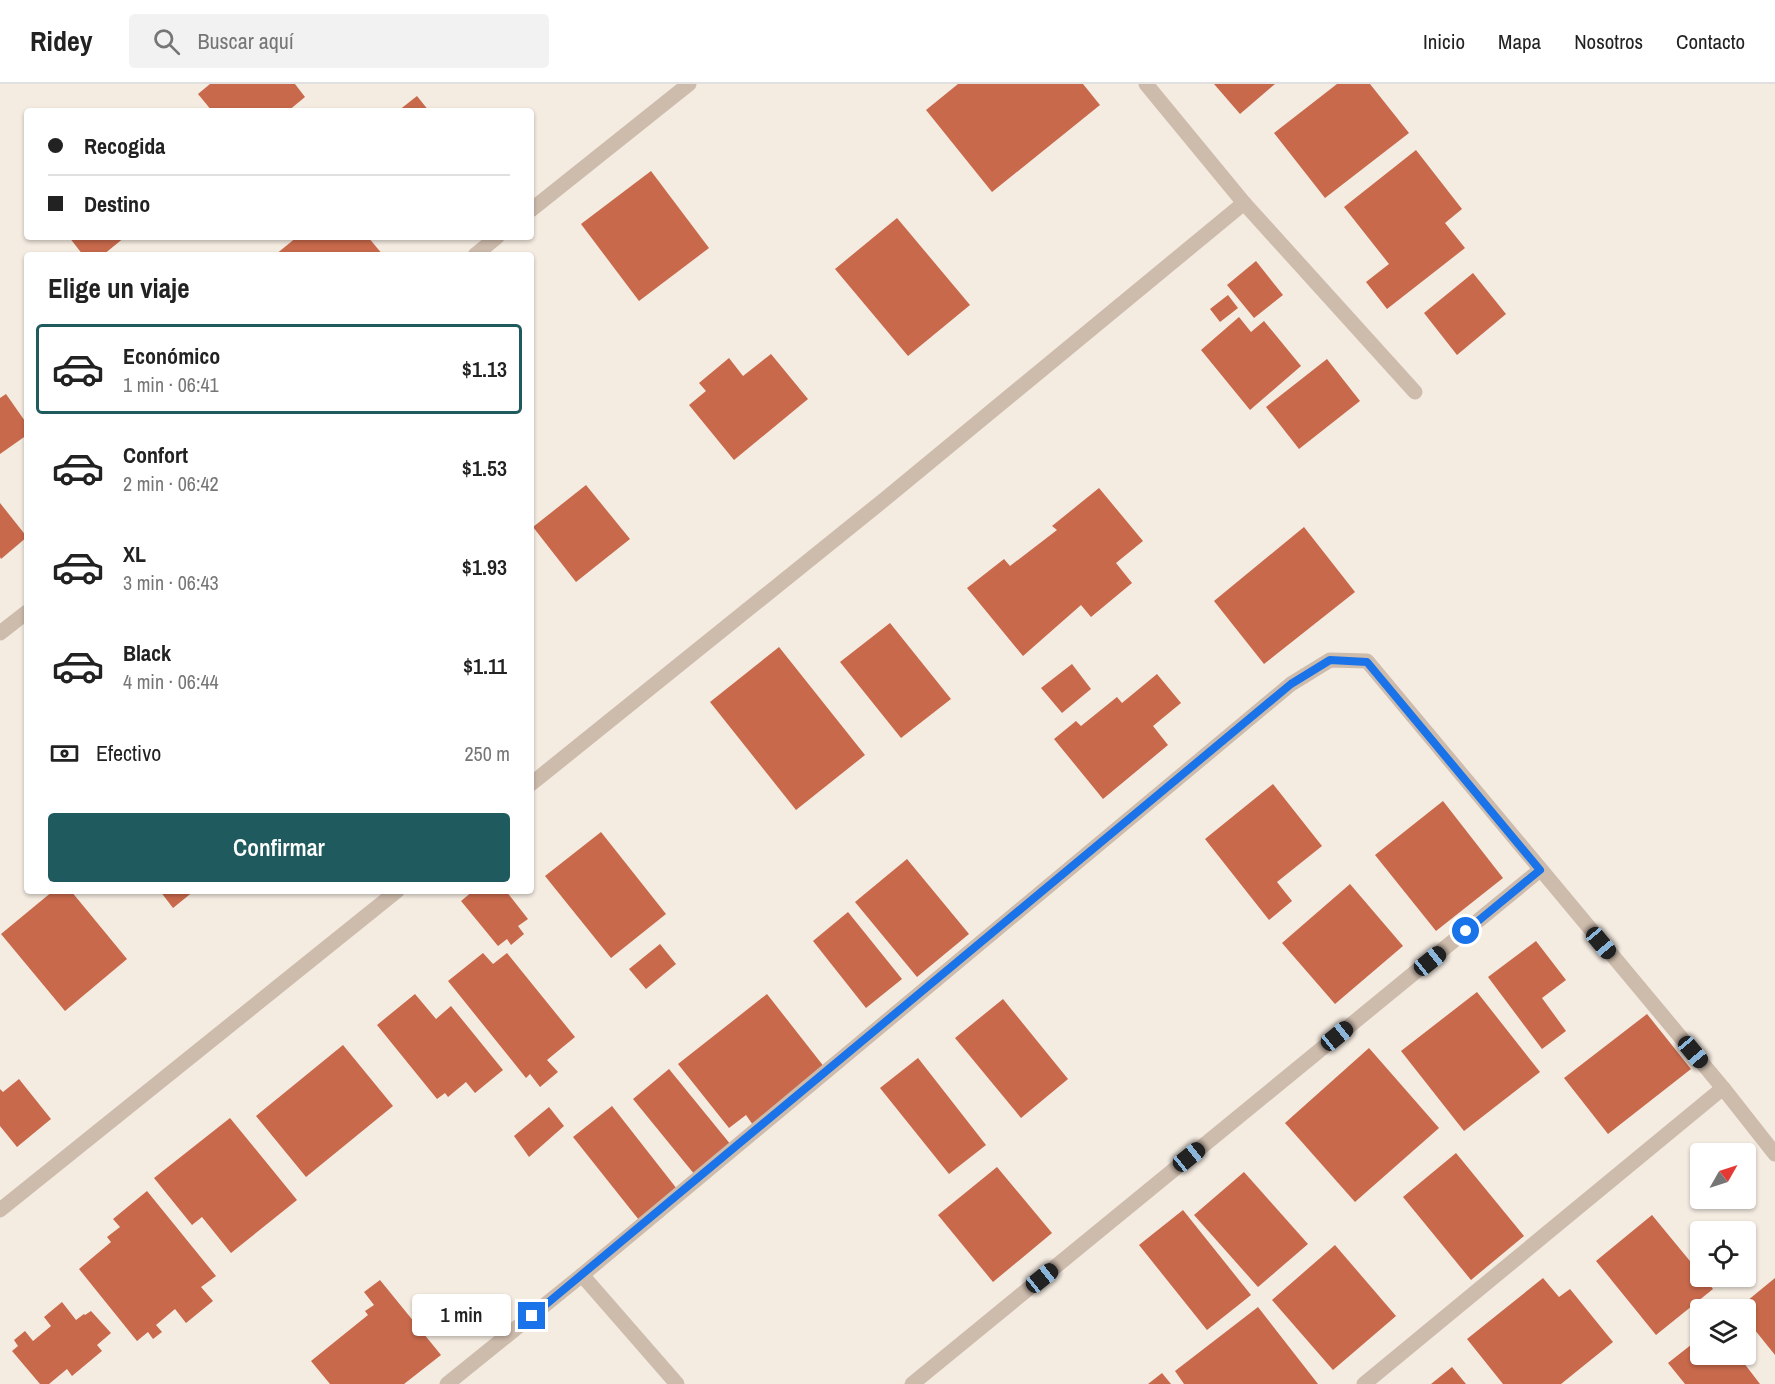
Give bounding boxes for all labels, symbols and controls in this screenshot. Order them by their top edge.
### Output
search box [129,14,549,68]
text: Ridey [30,22,93,60]
icon: search [150,25,183,58]
text: Buscar aquí [198,26,294,56]
text: Inicio [1423,27,1465,56]
text: Mapa [1498,27,1541,56]
text: Nosotros [1574,27,1643,56]
text: Contacto [1676,27,1745,56]
text: Recogida [84,131,165,161]
text: Destino [84,189,150,219]
text: Elige un viaje [48,270,190,306]
text: Económico [123,341,220,371]
icon: car [51,342,105,396]
text: $1.13 [462,354,507,384]
text: 1 min · 06:41 [123,371,219,398]
text: Confort [123,440,188,470]
icon: car [51,441,105,495]
text: $1.53 [462,453,507,483]
text: 2 min · 06:42 [123,470,219,497]
text: XL [123,539,146,569]
icon: car [51,540,105,594]
text: $1.93 [462,552,507,582]
text: 3 min · 06:43 [123,569,219,596]
text: Black [123,638,171,668]
icon: car [51,639,105,693]
text: $1.11 [463,651,507,681]
text: 4 min · 06:44 [123,668,219,695]
icon: cash [48,737,81,770]
text: Efectivo [96,738,161,768]
text: 250 m [464,740,510,767]
button: Confirmar [48,813,510,882]
route start [1452,917,1479,944]
car [1583,923,1619,963]
car [1410,943,1450,979]
car [1317,1018,1357,1054]
car [1675,1032,1711,1072]
car [1169,1139,1209,1175]
north arrow [1690,1143,1756,1209]
map controls [1690,1143,1756,1365]
button: locate [1690,1221,1756,1287]
car [1022,1260,1062,1296]
callout: 1 min [412,1295,511,1337]
button: layers [1690,1299,1756,1365]
text: 1 min [440,1301,483,1328]
route end [518,1302,545,1329]

